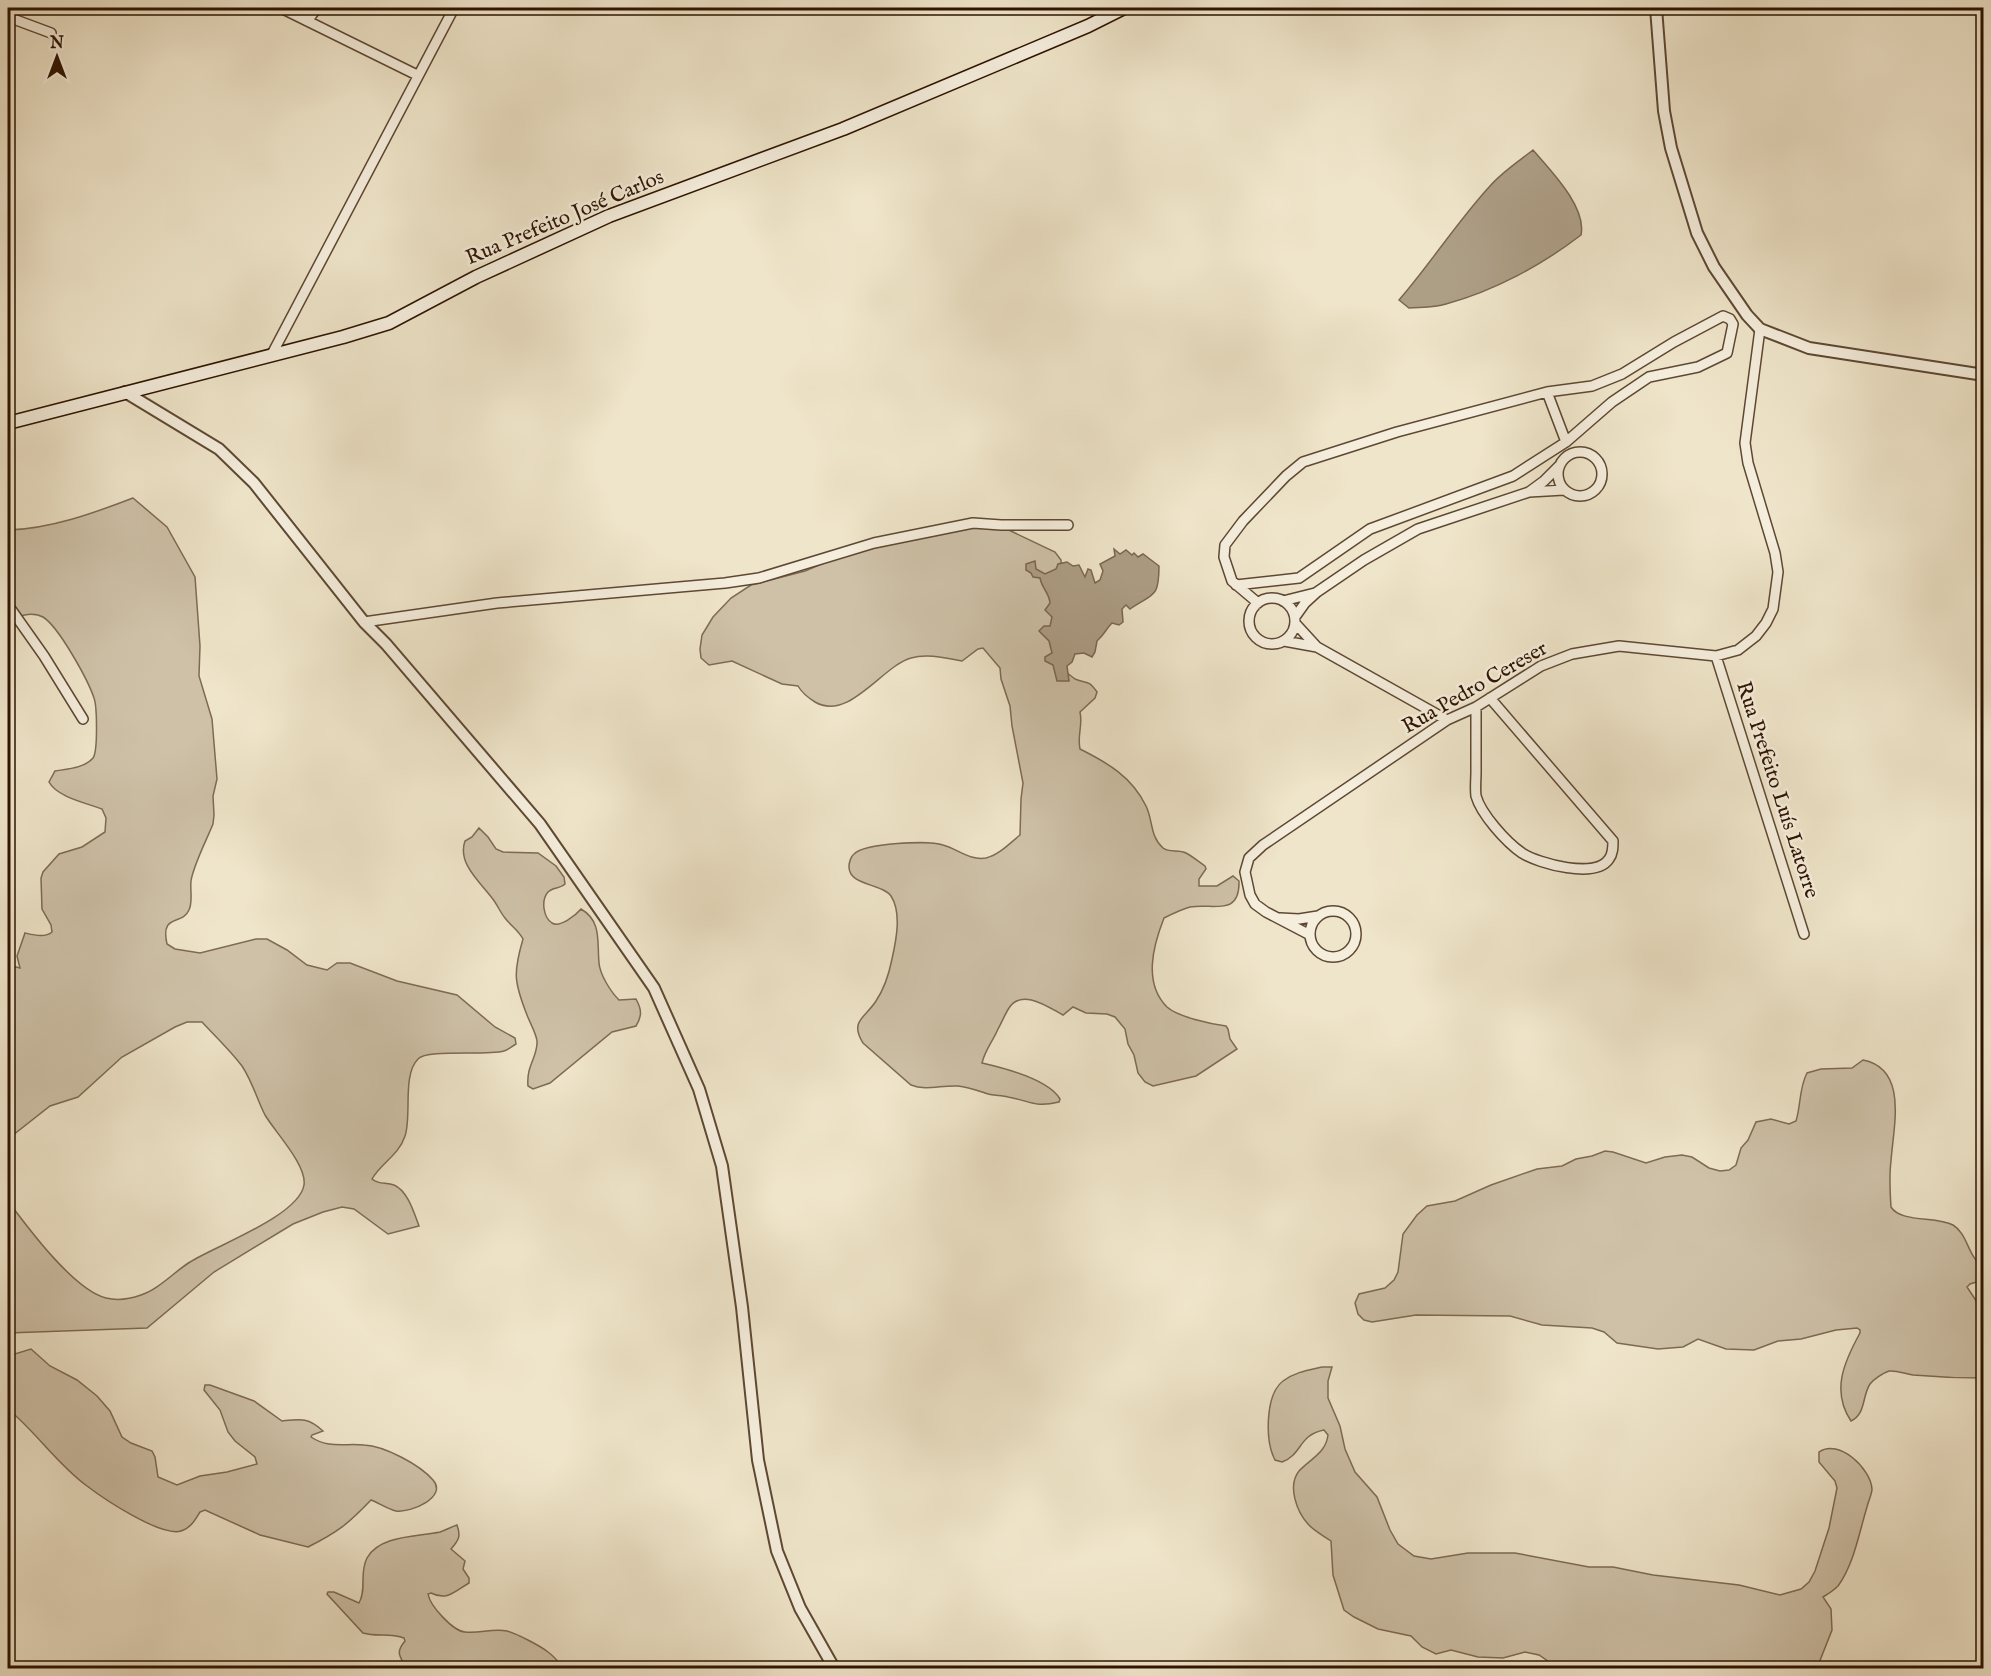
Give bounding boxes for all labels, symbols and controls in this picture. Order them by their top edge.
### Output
north arrow [27,27,87,87]
text: N [49,34,64,54]
street label: Rua Prefeito José Carlos [462,164,668,272]
street label: Rua Pedro Cereser [1397,635,1553,741]
street label: Rua Prefeito Luís Latorre [1729,678,1825,902]

